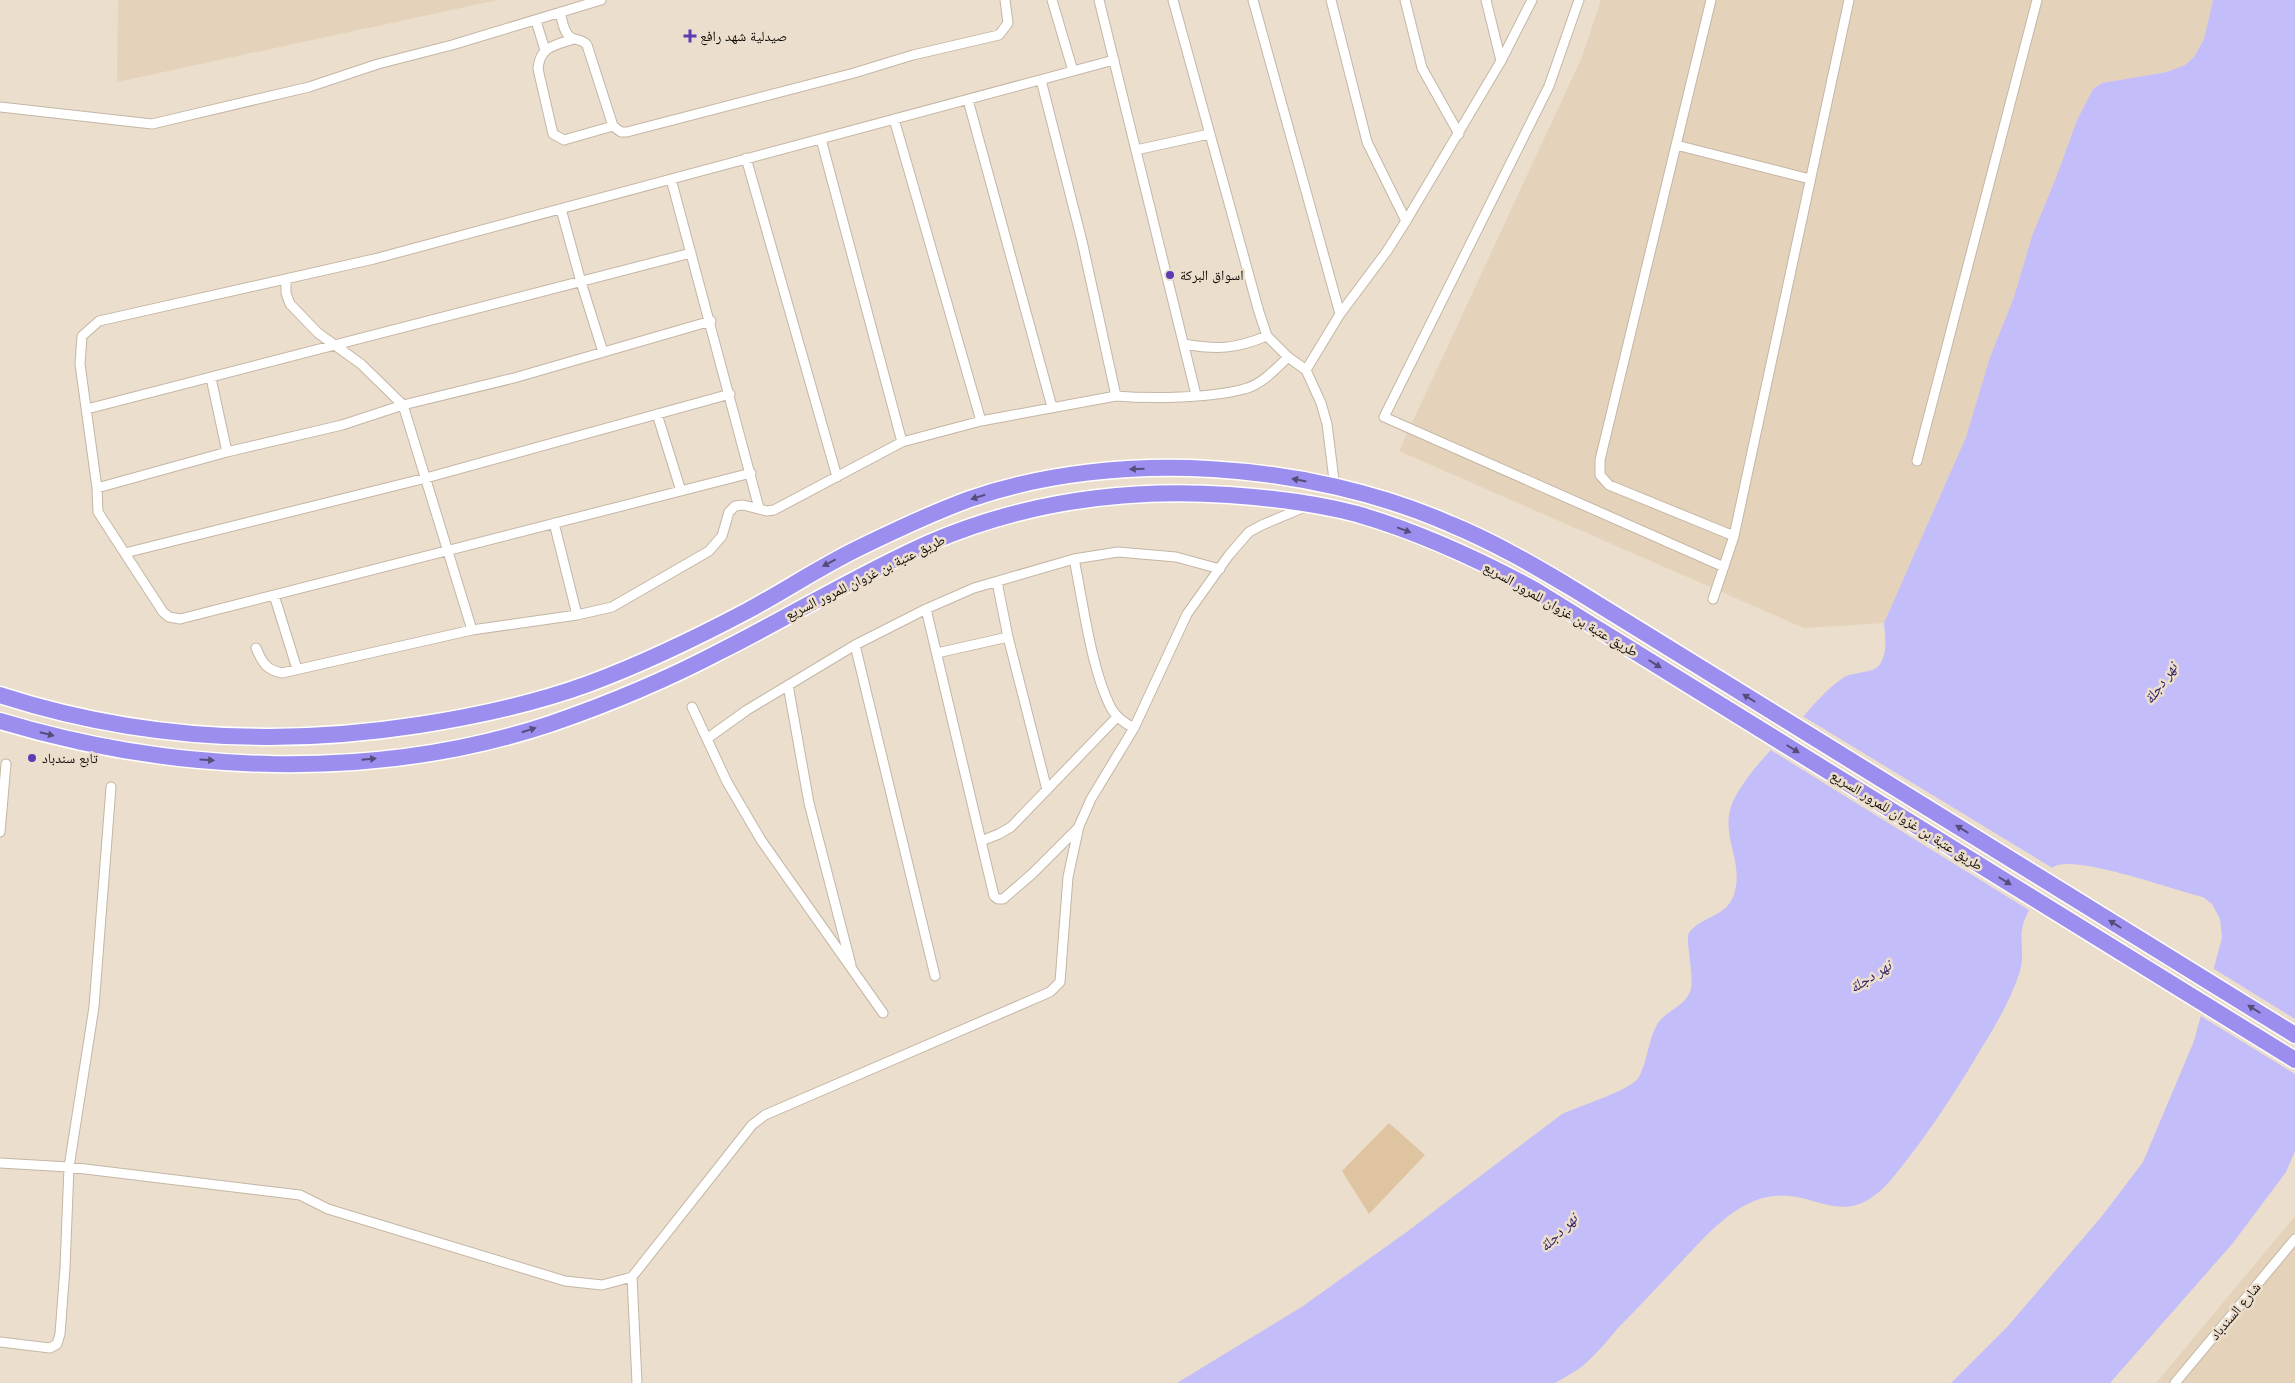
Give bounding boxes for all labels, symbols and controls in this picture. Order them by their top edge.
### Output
place label: صيدلية شهد رافع [700,27,787,46]
marker: صيدلية شهد رافع [684,30,696,42]
place label: اسواق البركة [1180,266,1244,284]
marker: اسواق البركة [1164,269,1176,281]
one-way arrow [1129,465,1145,473]
one-way arrow [1292,476,1307,484]
one-way arrow [970,494,985,502]
one-way arrow [1396,527,1411,534]
street label: طريق عتبة بن غزوان للمرور السريع [782,530,948,624]
street label: طريق عتبة بن غزوان للمرور السريع [1480,557,1642,662]
one-way arrow [822,559,837,567]
water label: نهر دجلة [2139,656,2183,707]
one-way arrow [1648,659,1661,668]
one-way arrow [1743,693,1756,702]
one-way arrow [522,726,537,734]
one-way arrow [40,730,55,738]
one-way arrow [1786,745,1799,754]
place label: تابع سندباد [42,749,98,768]
marker: تابع سندباد [26,752,38,764]
one-way arrow [362,755,378,763]
one-way arrow [199,756,215,764]
street label: طريق عتبة بن غزوان للمرور السريع [1827,766,1986,875]
one-way arrow [1956,825,1969,834]
one-way arrow [1999,876,2012,885]
one-way arrow [2109,919,2122,928]
water label: نهر دجلة [1845,954,1897,997]
one-way arrow [2247,1005,2260,1014]
water label: نهر دجلة [1535,1207,1583,1255]
street label: شارع السندباد [2206,1278,2265,1344]

